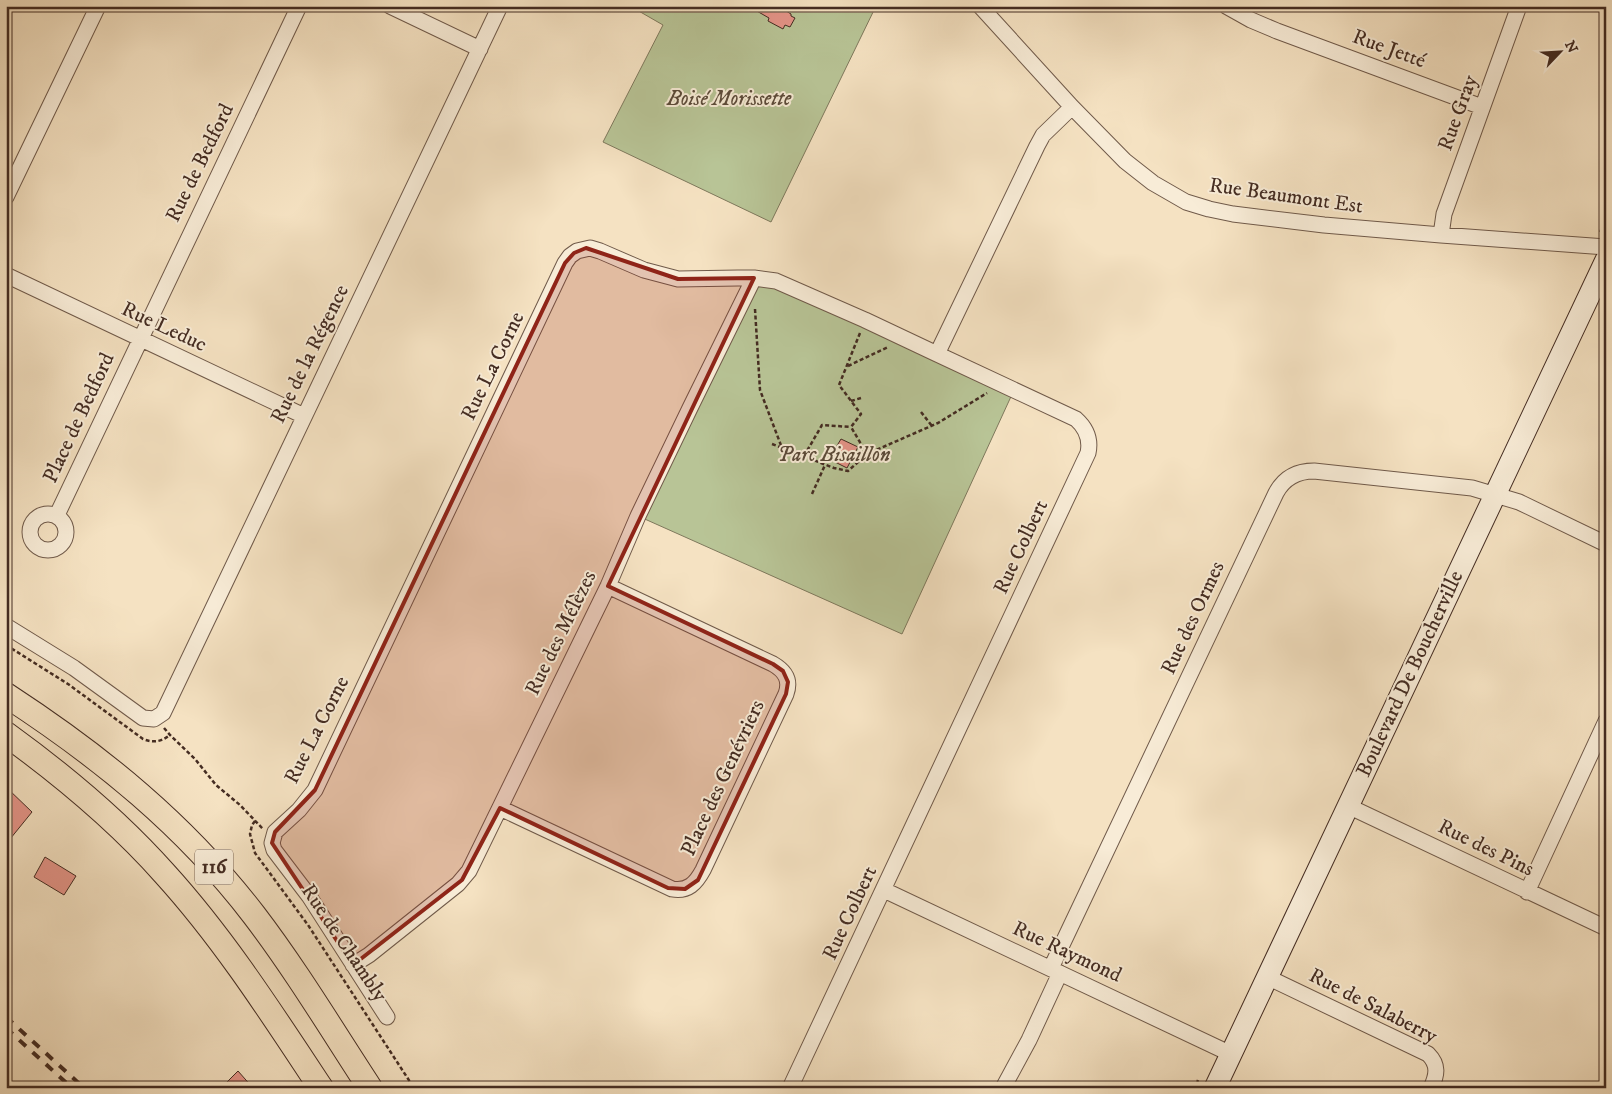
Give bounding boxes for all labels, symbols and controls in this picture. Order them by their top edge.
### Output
street label: Rue Jetté [1349,24,1430,74]
north arrow [1534,28,1584,78]
text: N [1560,38,1582,56]
street label: Rue Gray [1432,71,1484,154]
park label: Boisé Morissette [666,86,792,112]
street label: Rue de Bedford [160,99,240,226]
street label: Rue Beaumont Est [1207,172,1365,220]
street label: Rue de la Régence [265,280,355,427]
street label: Rue Leduc [117,296,211,358]
street label: Rue La Corne [456,307,531,424]
street label: Place de Bedford [37,348,121,487]
park label: Parc Bisaillon [778,442,891,468]
street label: Rue Colbert [988,496,1054,598]
street label: Rue des Ormes [1155,557,1231,679]
street label: Rue des Mélèzes [520,566,602,700]
street label: Boulevard De Boucherville [1351,566,1469,781]
street label: Rue La Corne [279,672,355,788]
street label: Place des Genévriers [675,696,771,860]
street label: Rue des Pins [1434,814,1538,882]
road number: 116 [195,850,233,884]
street label: Rue Colbert [817,862,883,964]
street label: Rue de Chambly [295,879,393,1008]
street label: Rue Raymond [1008,915,1126,989]
street label: Rue de Salaberry [1305,963,1442,1050]

